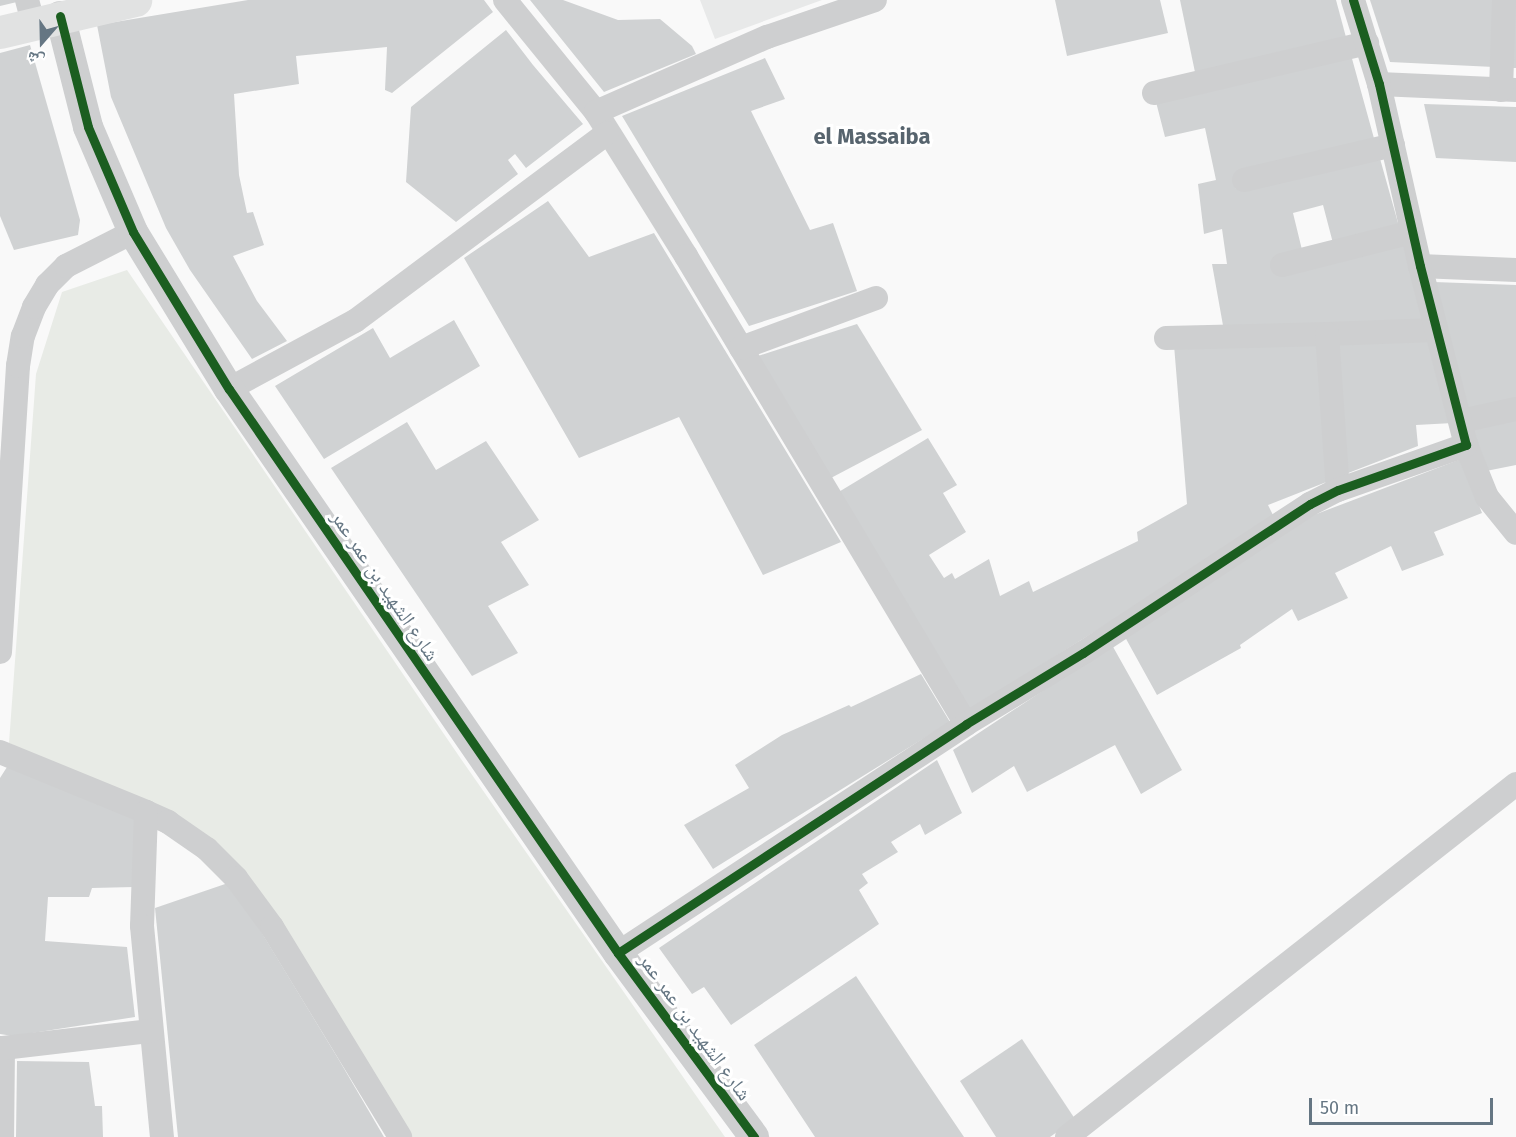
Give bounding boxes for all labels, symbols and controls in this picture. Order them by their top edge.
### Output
north arrow [12,12,72,72]
text: ش [24,48,47,71]
district label: el Massaiba [813,124,931,150]
street label: شارع الشهيد بن عمر عمر [326,506,444,666]
street label: شارع الشهيد بن عمر عمر [634,949,756,1105]
scale bar [1312,1086,1496,1124]
text: 50 m [1320,1097,1359,1119]

